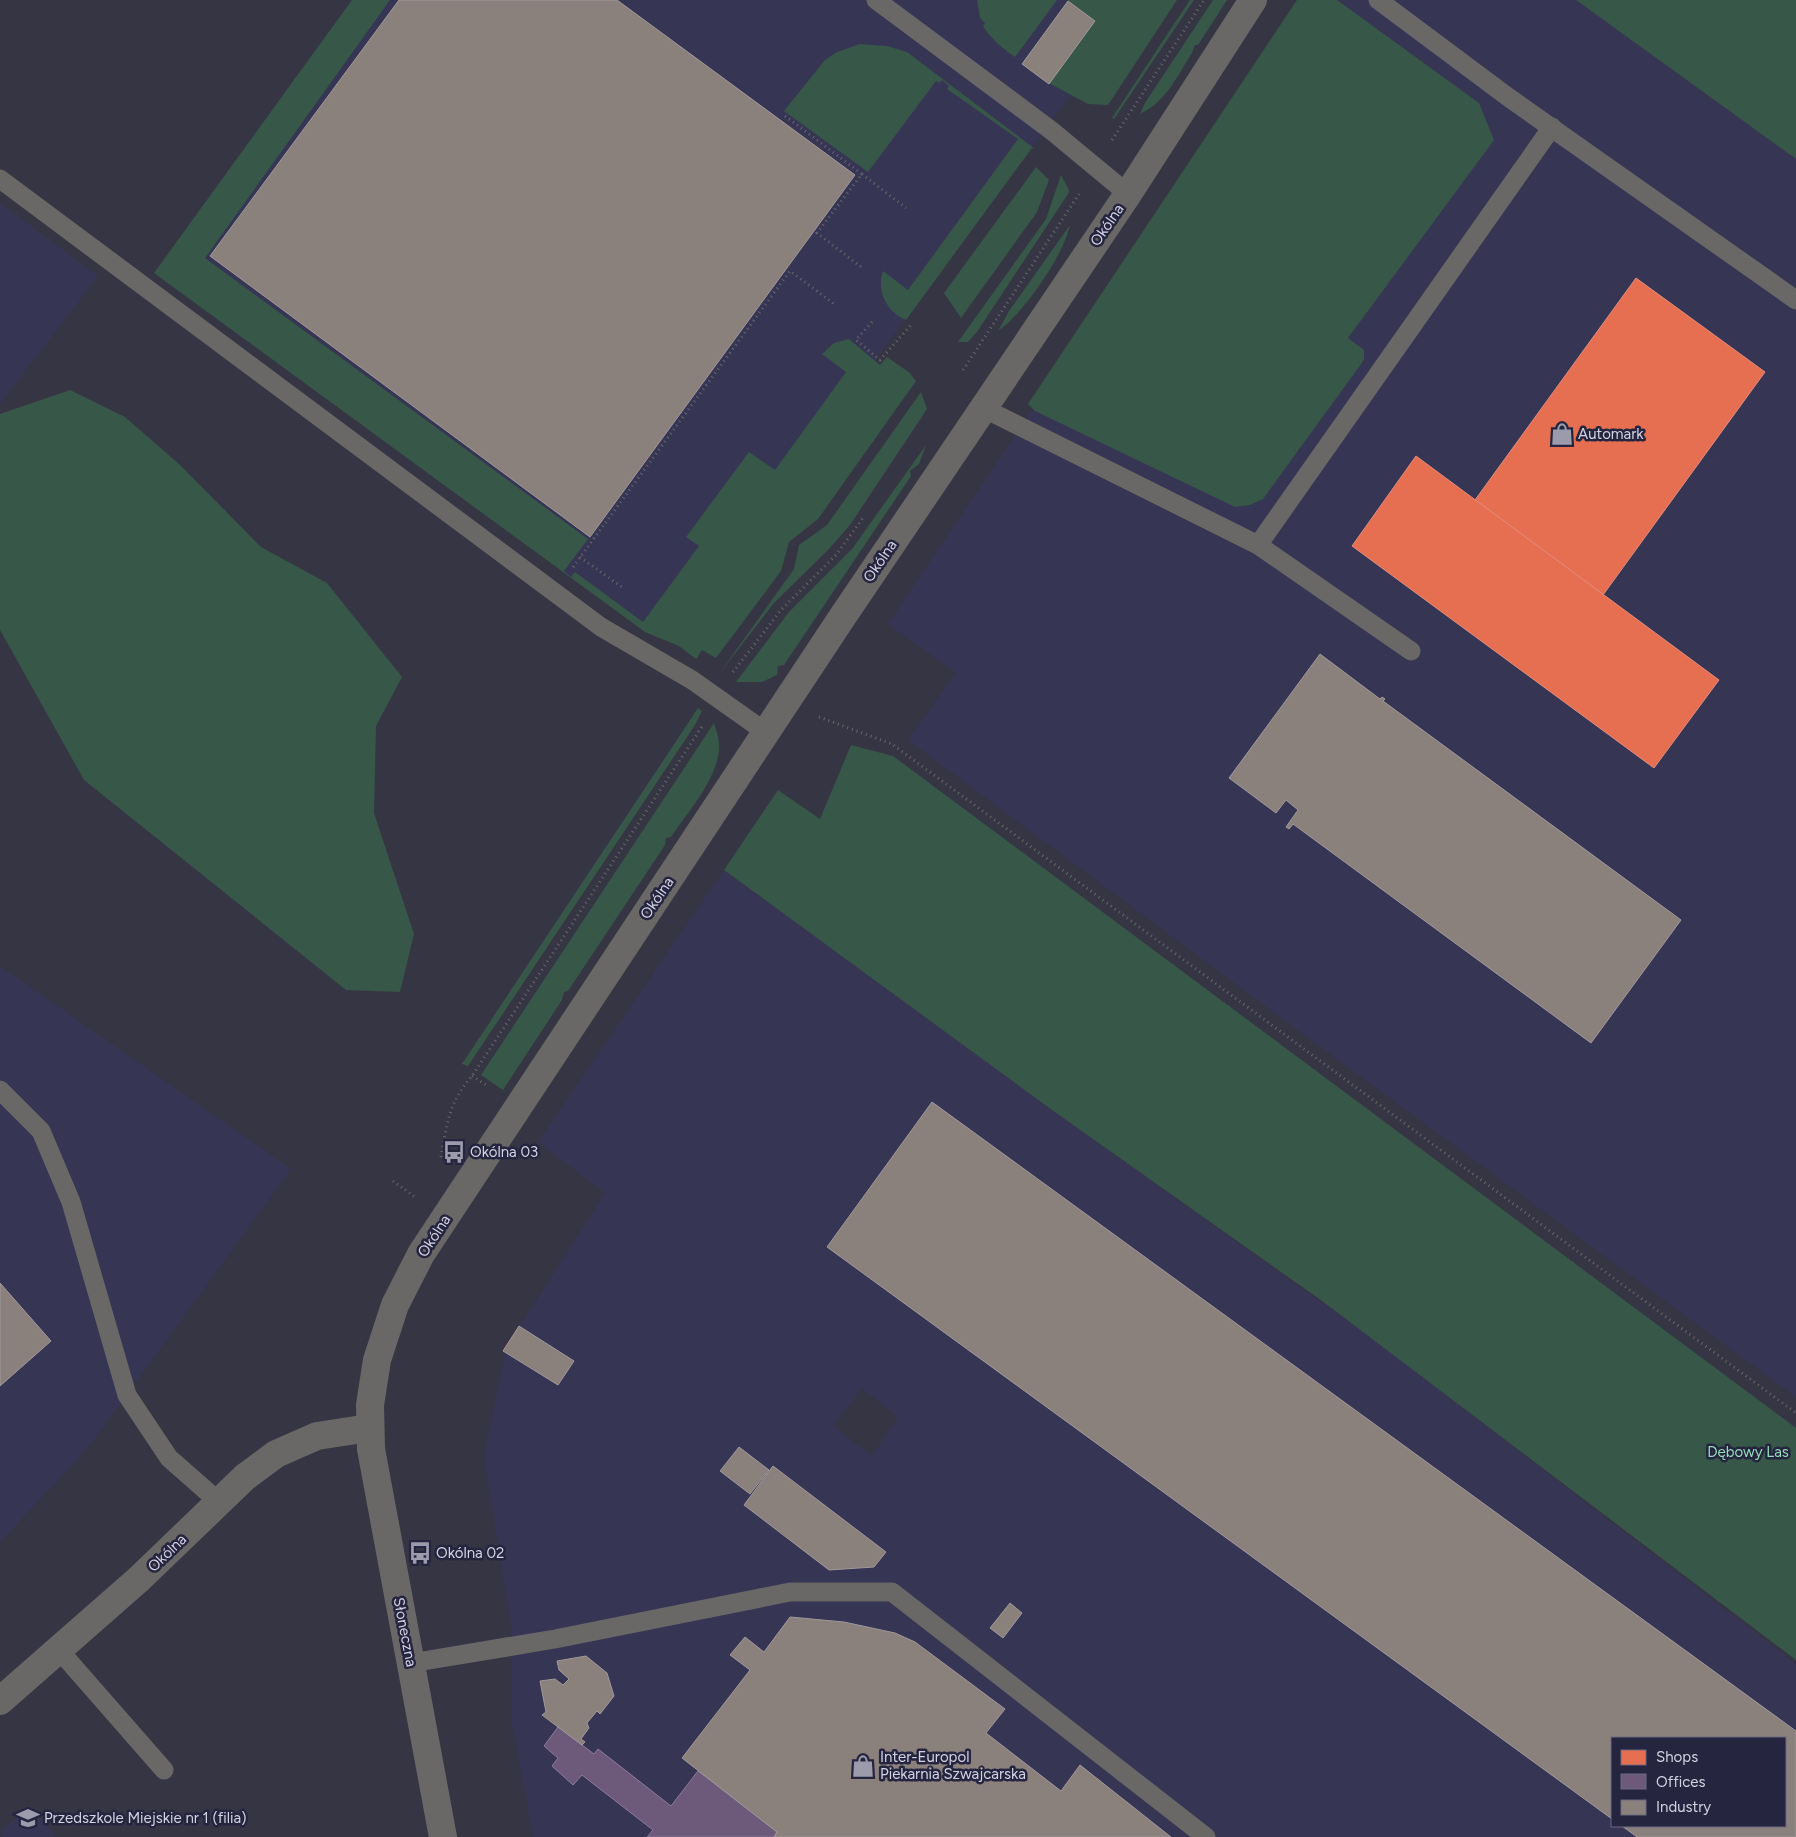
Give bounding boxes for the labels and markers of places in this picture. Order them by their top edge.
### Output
shop icon: Automark [1549,421,1575,447]
place label: Automark [1578,425,1644,443]
bus stop icon: Okólna 03 [441,1139,467,1165]
place label: Okólna 03 [470,1143,538,1161]
bus stop icon: Okólna 02 [407,1540,433,1566]
place label: Okólna 02 [436,1544,504,1562]
place label: Inter-Europol Piekarnia Szwajcarska [880,1748,1026,1783]
shop icon: Inter-Europol Piekarnia Szwajcarska [850,1753,876,1779]
school or university icon: Przedszkole Miejskie nr 1 (filia) [15,1805,41,1831]
place label: Przedszkole Miejskie nr 1 (filia) [44,1809,247,1827]

